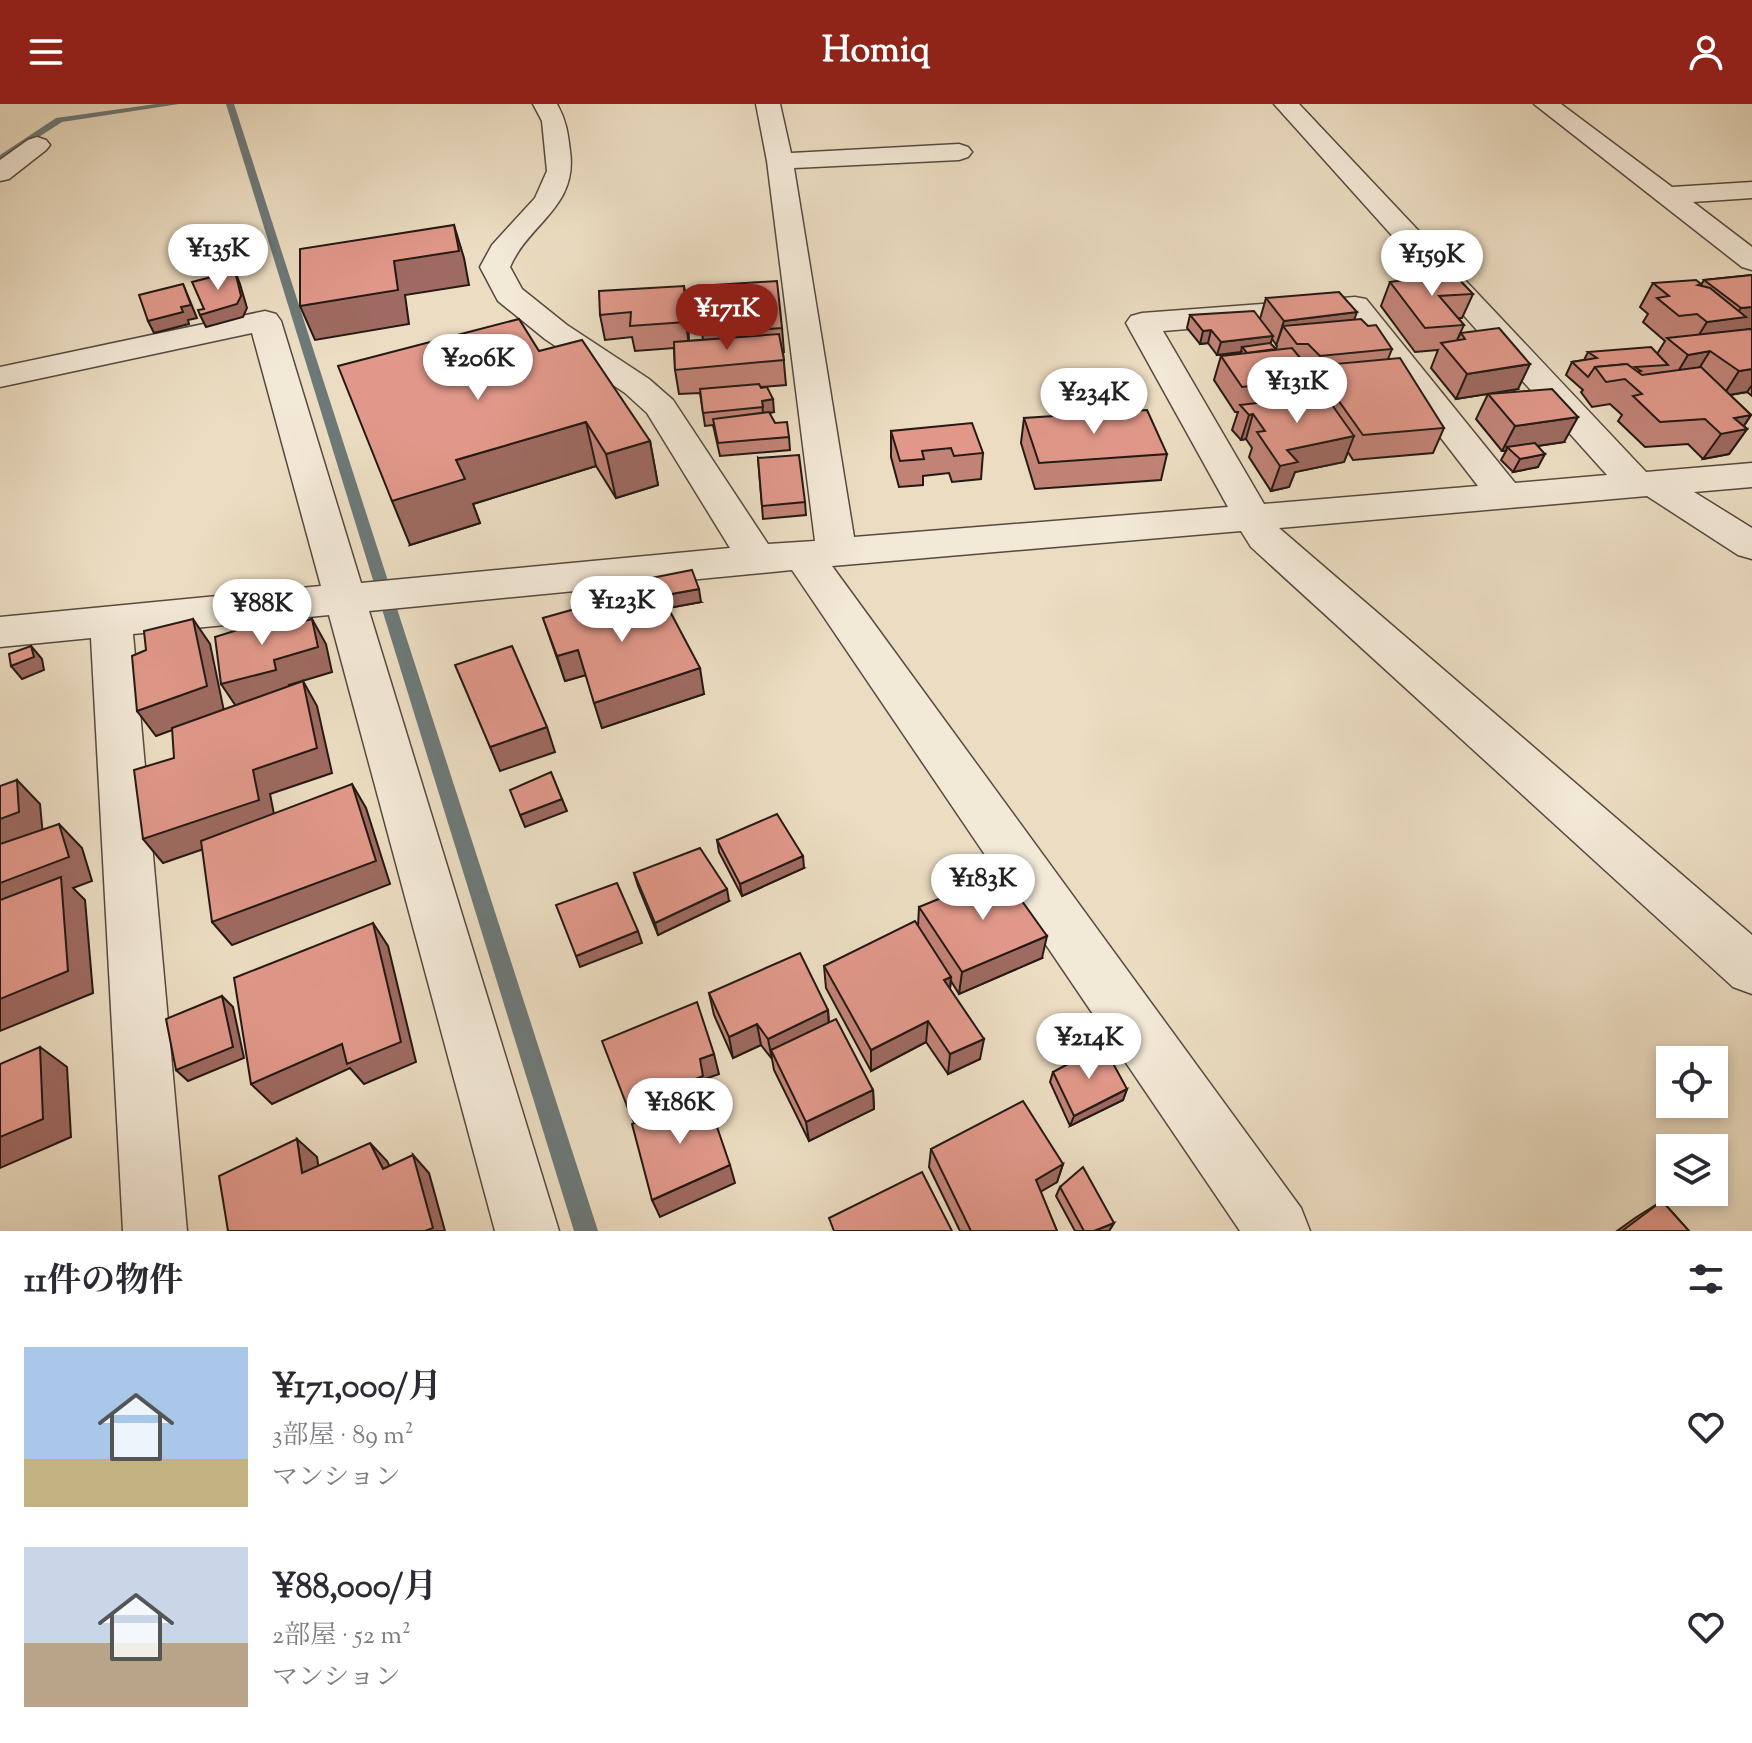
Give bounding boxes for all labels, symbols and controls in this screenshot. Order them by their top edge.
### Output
text: Homiq [822,26,930,78]
icon: menu [24,30,68,74]
icon: person [1684,30,1728,74]
pin: ¥135K [162,224,274,292]
pin: ¥159K [1376,230,1488,298]
text: ¥135K [186,231,250,268]
text: ¥159K [1399,237,1465,274]
pin: ¥171K [671,284,783,352]
text: ¥171K [694,291,760,328]
pin: ¥206K [422,334,534,402]
text: ¥206K [441,341,515,378]
pin: ¥131K [1241,357,1353,425]
text: ¥131K [1265,364,1329,401]
pin: ¥234K [1038,368,1150,436]
text: ¥234K [1058,375,1130,412]
pin: ¥123K [566,576,678,644]
pin: ¥88K [215,579,309,647]
text: ¥123K [588,583,656,620]
text: ¥88K [231,586,293,623]
pin: ¥183K [927,854,1039,922]
text: ¥183K [949,861,1017,898]
pin: ¥214K [1033,1013,1145,1081]
text: ¥214K [1054,1020,1124,1057]
map controls [1656,1046,1728,1206]
button: locate [1656,1046,1728,1118]
pin: ¥186K [624,1078,736,1146]
text: ¥186K [645,1085,715,1122]
button: layers [1656,1134,1728,1206]
icon: filters [1684,1257,1728,1301]
text: 11件の物件 [24,1258,183,1307]
text: ¥171,000/月 [272,1364,442,1413]
icon: home [88,1379,184,1475]
icon: heart [1684,1405,1728,1449]
text: 3部屋 · 89 m² [272,1418,414,1455]
text: マンション [272,1460,401,1497]
text: ¥88,000/月 [272,1564,437,1613]
icon: home [88,1579,184,1675]
icon: heart [1684,1605,1728,1649]
text: 2部屋 · 52 m² [272,1618,411,1655]
text: マンション [272,1660,401,1697]

